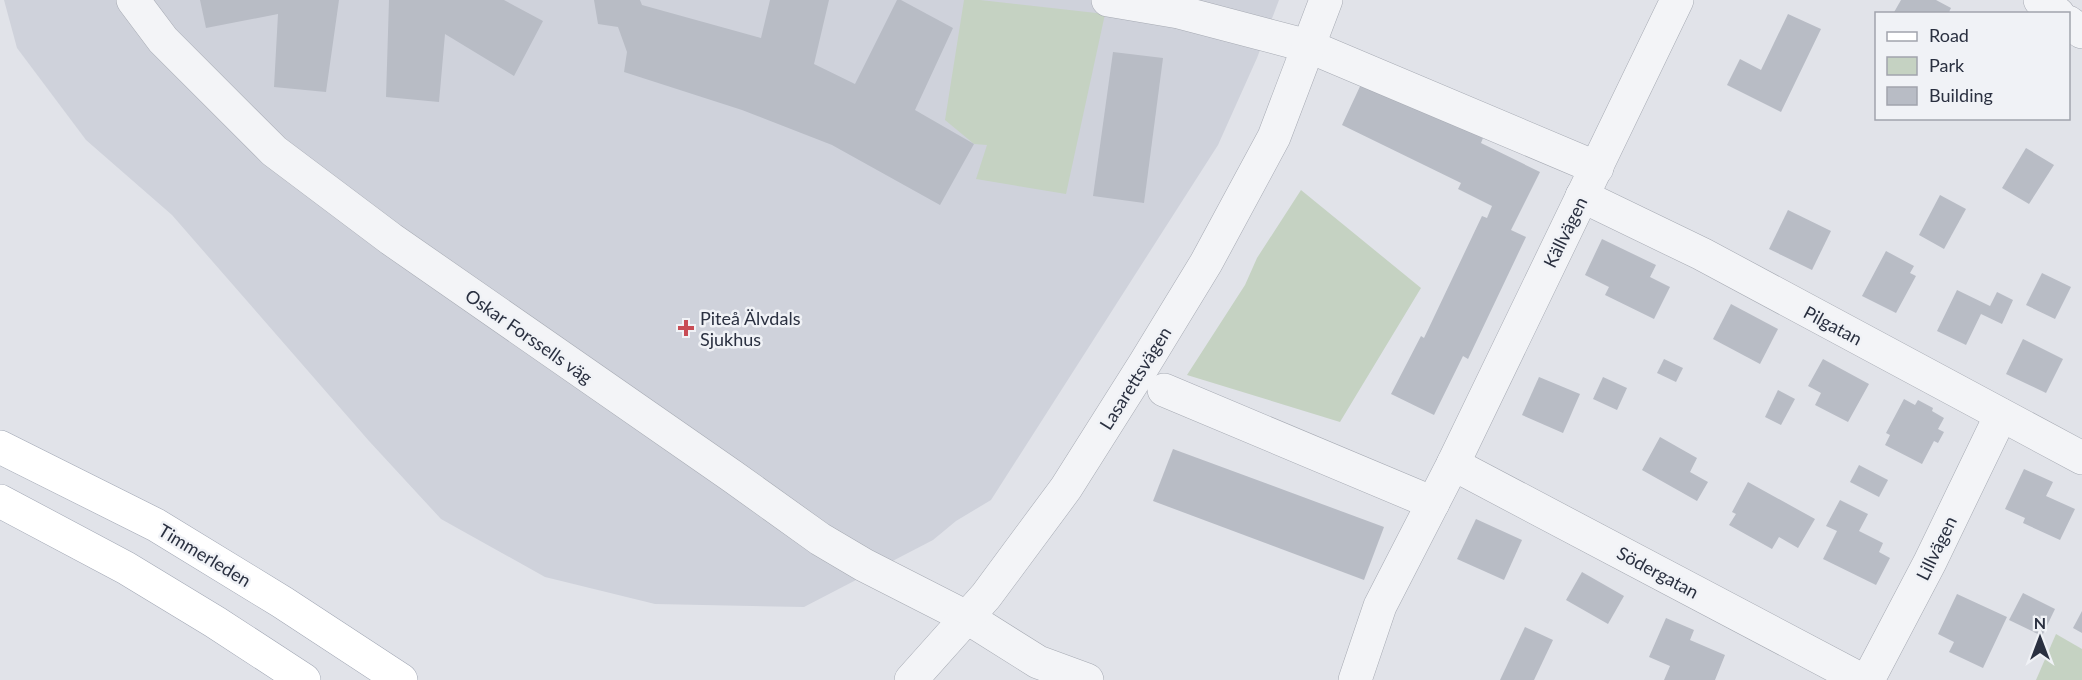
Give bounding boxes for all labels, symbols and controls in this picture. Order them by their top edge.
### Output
legend [1875,12,2070,120]
text: Road [1929,24,1969,46]
text: Park [1929,54,1965,76]
text: Building [1929,84,1993,106]
street label: Källvägen [1538,193,1592,271]
street label: Oskar Forssells väg [461,284,597,388]
street label: Pilgatan [1800,301,1866,349]
place label: Piteå Älvdals Sjukhus [700,307,801,350]
marker: Piteå Älvdals Sjukhus [677,319,695,337]
street label: Lasarettsvägen [1095,322,1175,434]
street label: Lillvägen [1911,512,1961,584]
street label: Timmerleden [155,519,255,591]
street label: Södergatan [1613,541,1703,603]
north arrow [2010,608,2070,668]
text: N [2034,613,2046,632]

